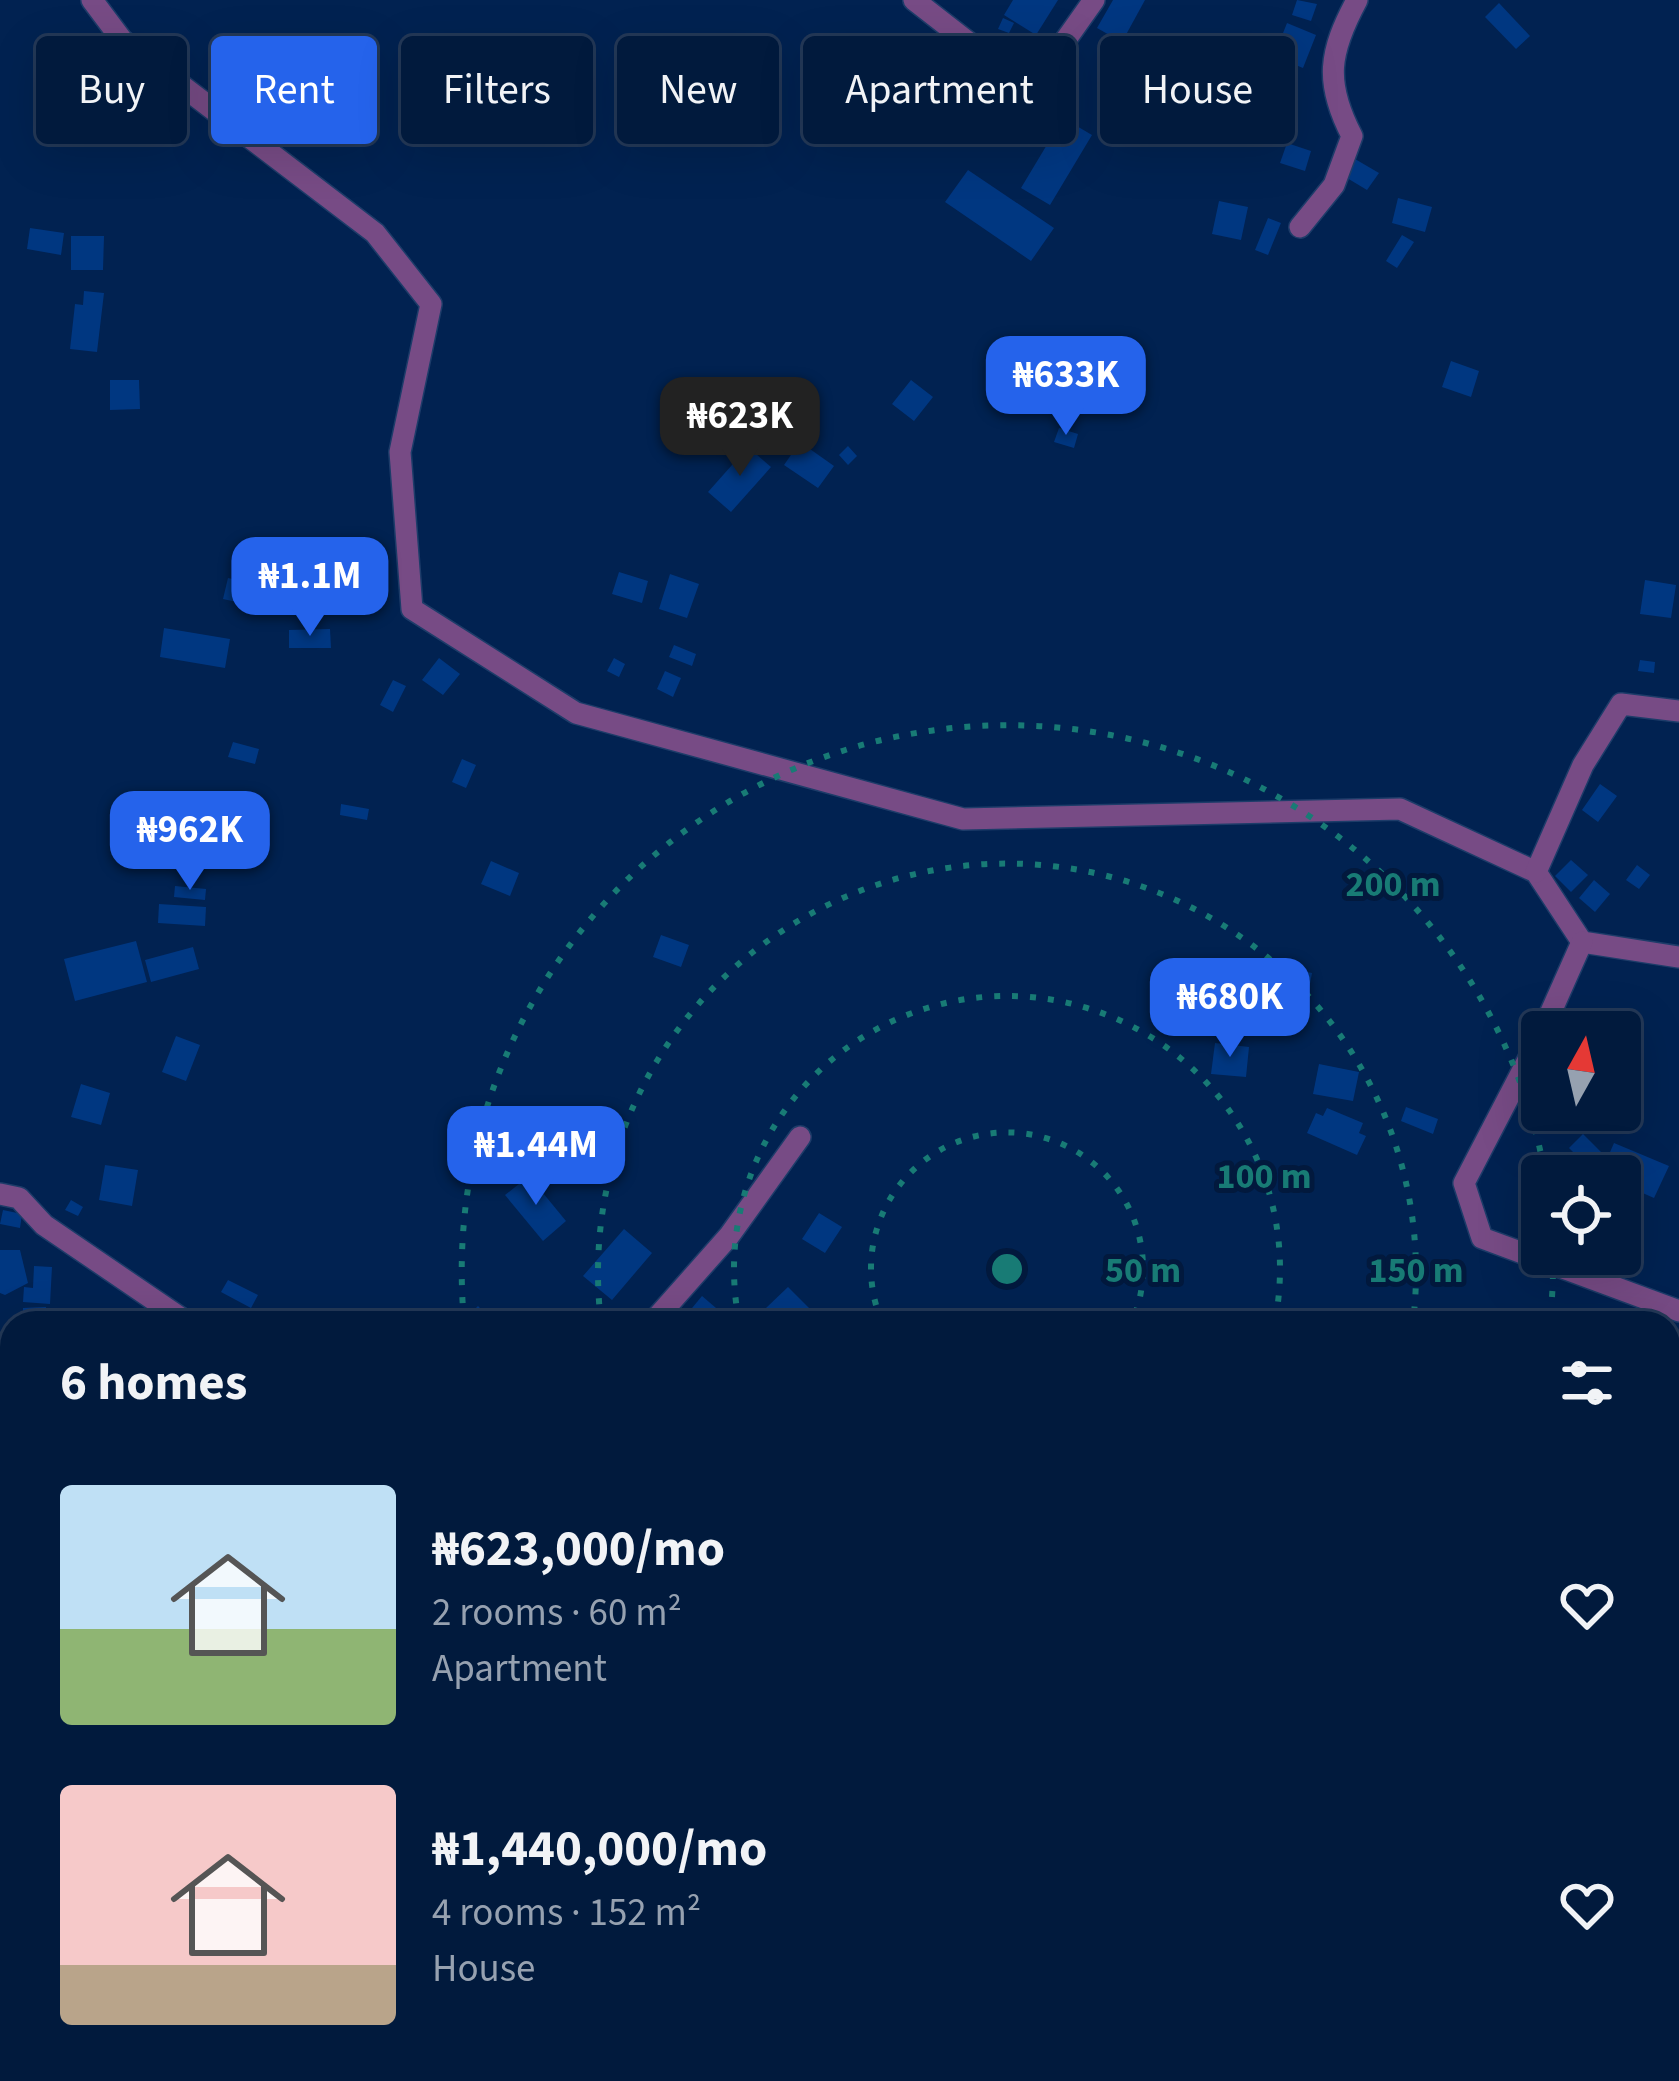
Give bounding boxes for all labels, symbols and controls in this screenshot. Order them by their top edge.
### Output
chip: Buy [36,36,187,144]
chip: Rent [211,36,377,144]
chip: Filters [401,36,593,144]
chip: New [617,36,779,144]
chip: Apartment [803,36,1076,144]
chip: House [1100,36,1295,144]
pin: ₦633K [982,336,1150,438]
text: ₦633K [1013,347,1119,403]
pin: ₦623K [656,377,824,479]
text: ₦623K [687,388,793,444]
pin: ₦1.1M [226,537,394,639]
text: ₦1.1M [258,548,362,604]
pin: ₦962K [106,791,274,893]
text: ₦962K [137,802,243,858]
text: 200 m [1345,859,1441,910]
pin: ₦680K [1146,958,1314,1060]
text: ₦680K [1177,969,1283,1025]
north arrow [1521,1011,1641,1131]
map controls [1521,1011,1641,1275]
pin: ₦1.44M [438,1106,634,1208]
text: ₦1.44M [474,1117,598,1173]
text: 100 m [1216,1151,1312,1202]
button: locate [1521,1155,1641,1275]
text: 50 m [1105,1245,1181,1296]
text: 150 m [1368,1245,1464,1296]
centre of rings [986,1248,1028,1290]
text: 6 homes [60,1347,247,1419]
icon: filters [1554,1350,1620,1416]
text: ₦623,000/mo [432,1513,725,1585]
icon: home [156,1533,300,1677]
icon: heart [1554,1572,1620,1638]
text: 2 rooms · 60 m² [432,1585,682,1641]
text: Apartment [432,1641,607,1697]
text: ₦1,440,000/mo [432,1813,767,1885]
icon: home [156,1833,300,1977]
icon: heart [1554,1872,1620,1938]
text: 4 rooms · 152 m² [432,1885,701,1941]
text: House [432,1941,535,1997]

